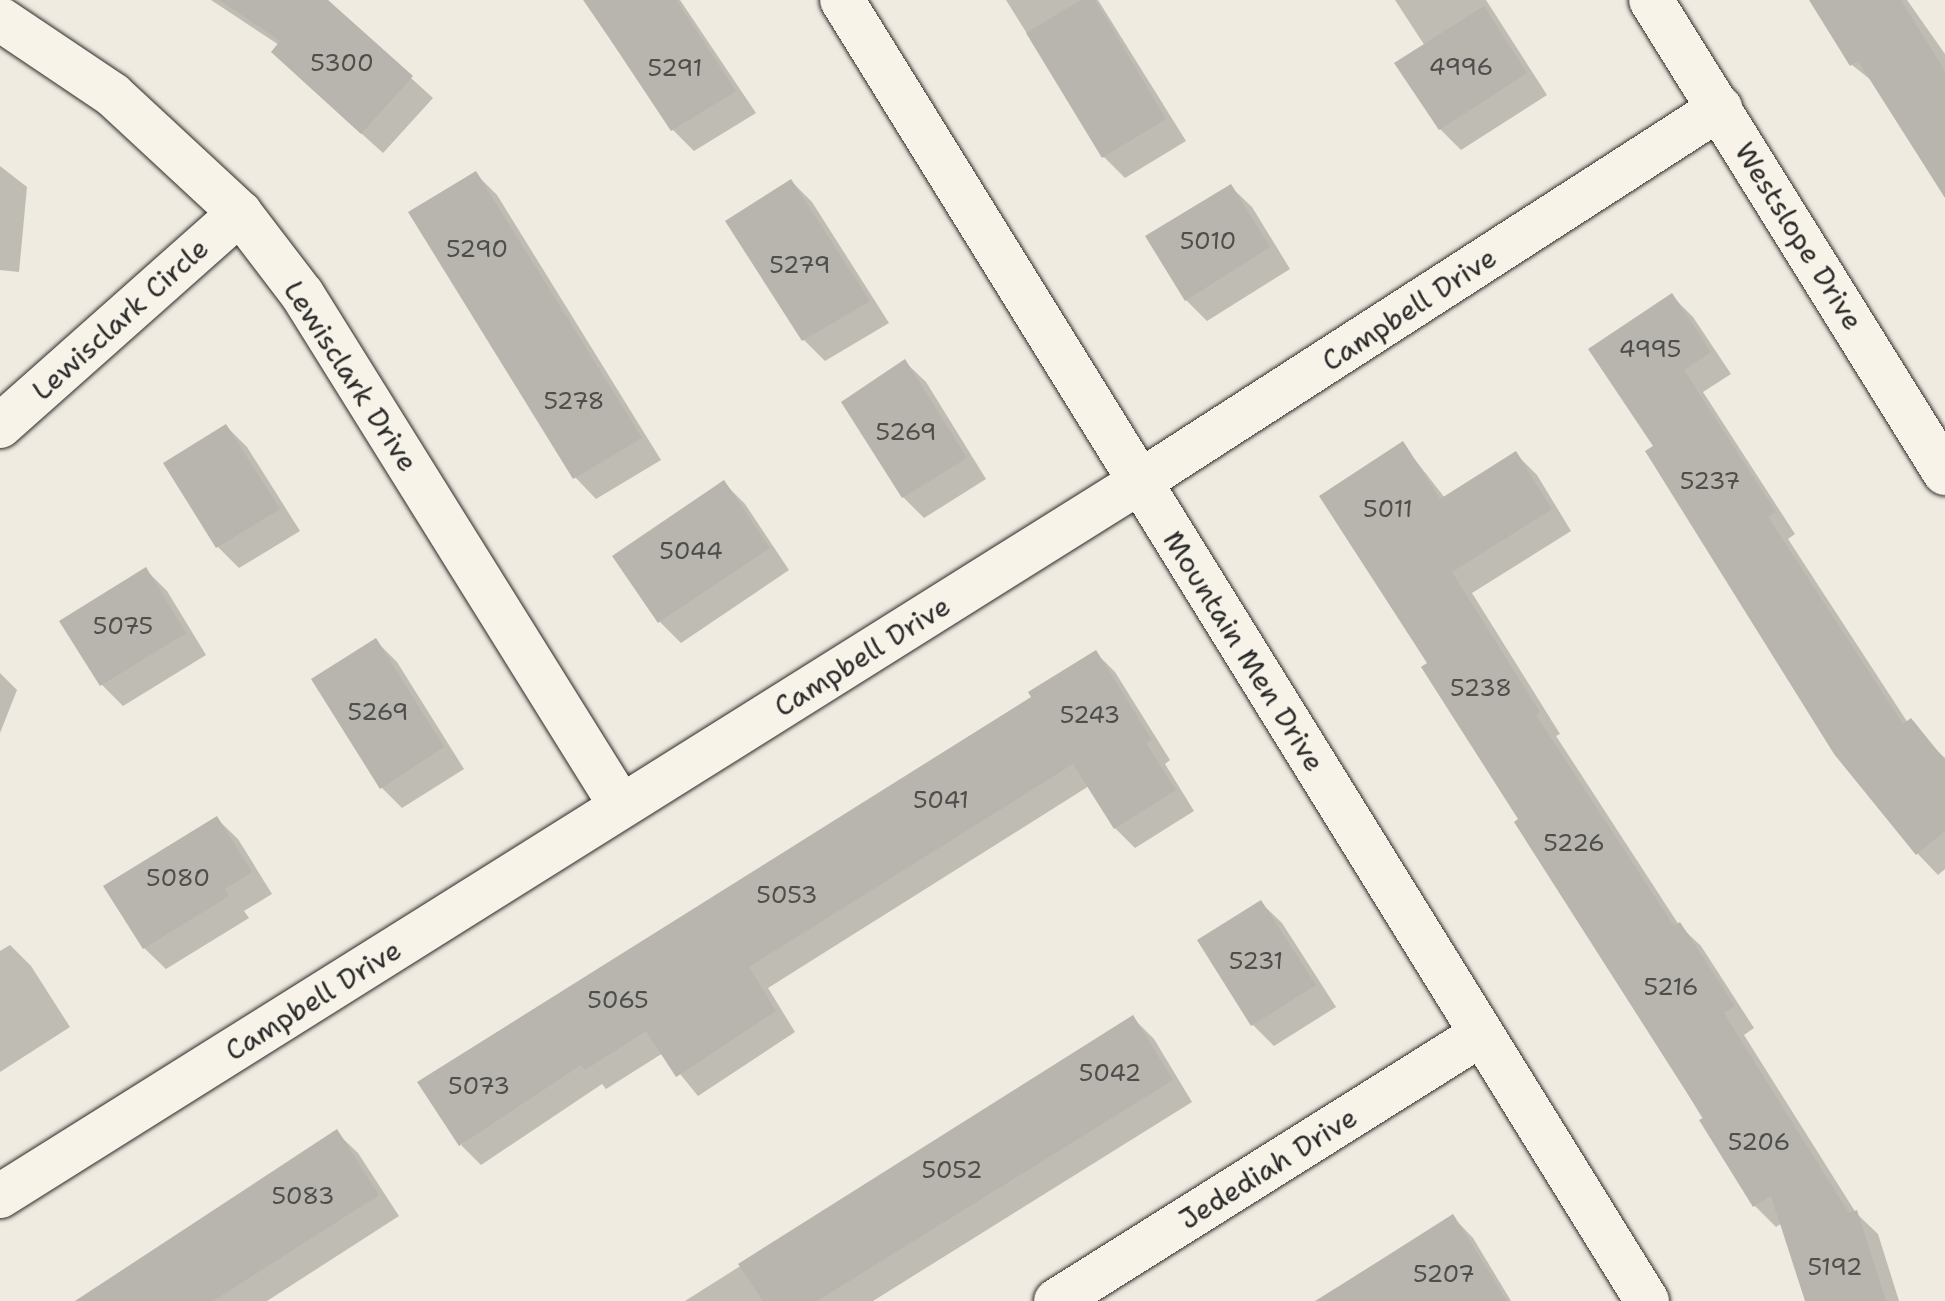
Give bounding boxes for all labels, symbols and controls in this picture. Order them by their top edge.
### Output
house number: 5300 [310,50,374,78]
house number: 4996 [1429,54,1493,82]
house number: 5291 [648,55,702,83]
street label: Westslope Drive [1728,136,1870,336]
house number: 5010 [1180,228,1236,256]
street label: Lewisclark Circle [25,231,215,407]
house number: 5290 [446,236,508,264]
street label: Campbell Drive [1316,240,1502,378]
house number: 5279 [769,252,831,280]
street label: Lewisclark Drive [277,274,425,478]
house number: 4995 [1619,336,1681,364]
house number: 5278 [543,388,605,416]
house number: 5269 [876,419,936,447]
house number: 5237 [1680,468,1740,496]
house number: 5011 [1363,496,1413,524]
street label: Mountain Men Drive [1156,525,1332,777]
house number: 5044 [659,538,723,566]
street label: Campbell Drive [768,588,956,724]
house number: 5075 [93,613,153,641]
house number: 5238 [1450,675,1512,703]
house number: 5269 [348,699,408,727]
house number: 5243 [1060,702,1120,730]
house number: 5041 [913,787,969,815]
house number: 5226 [1543,830,1605,858]
house number: 5080 [146,865,210,893]
house number: 5053 [756,882,818,910]
street label: Campbell Drive [219,932,407,1068]
house number: 5231 [1229,948,1283,976]
house number: 5216 [1643,974,1699,1002]
house number: 5065 [587,987,649,1015]
house number: 5042 [1079,1060,1141,1088]
house number: 5073 [448,1073,510,1101]
street label: Jedediah Drive [1173,1100,1363,1236]
house number: 5206 [1728,1129,1790,1157]
house number: 5052 [921,1157,983,1185]
house number: 5083 [271,1183,335,1211]
house number: 5192 [1807,1254,1863,1282]
house number: 5207 [1413,1261,1475,1289]

